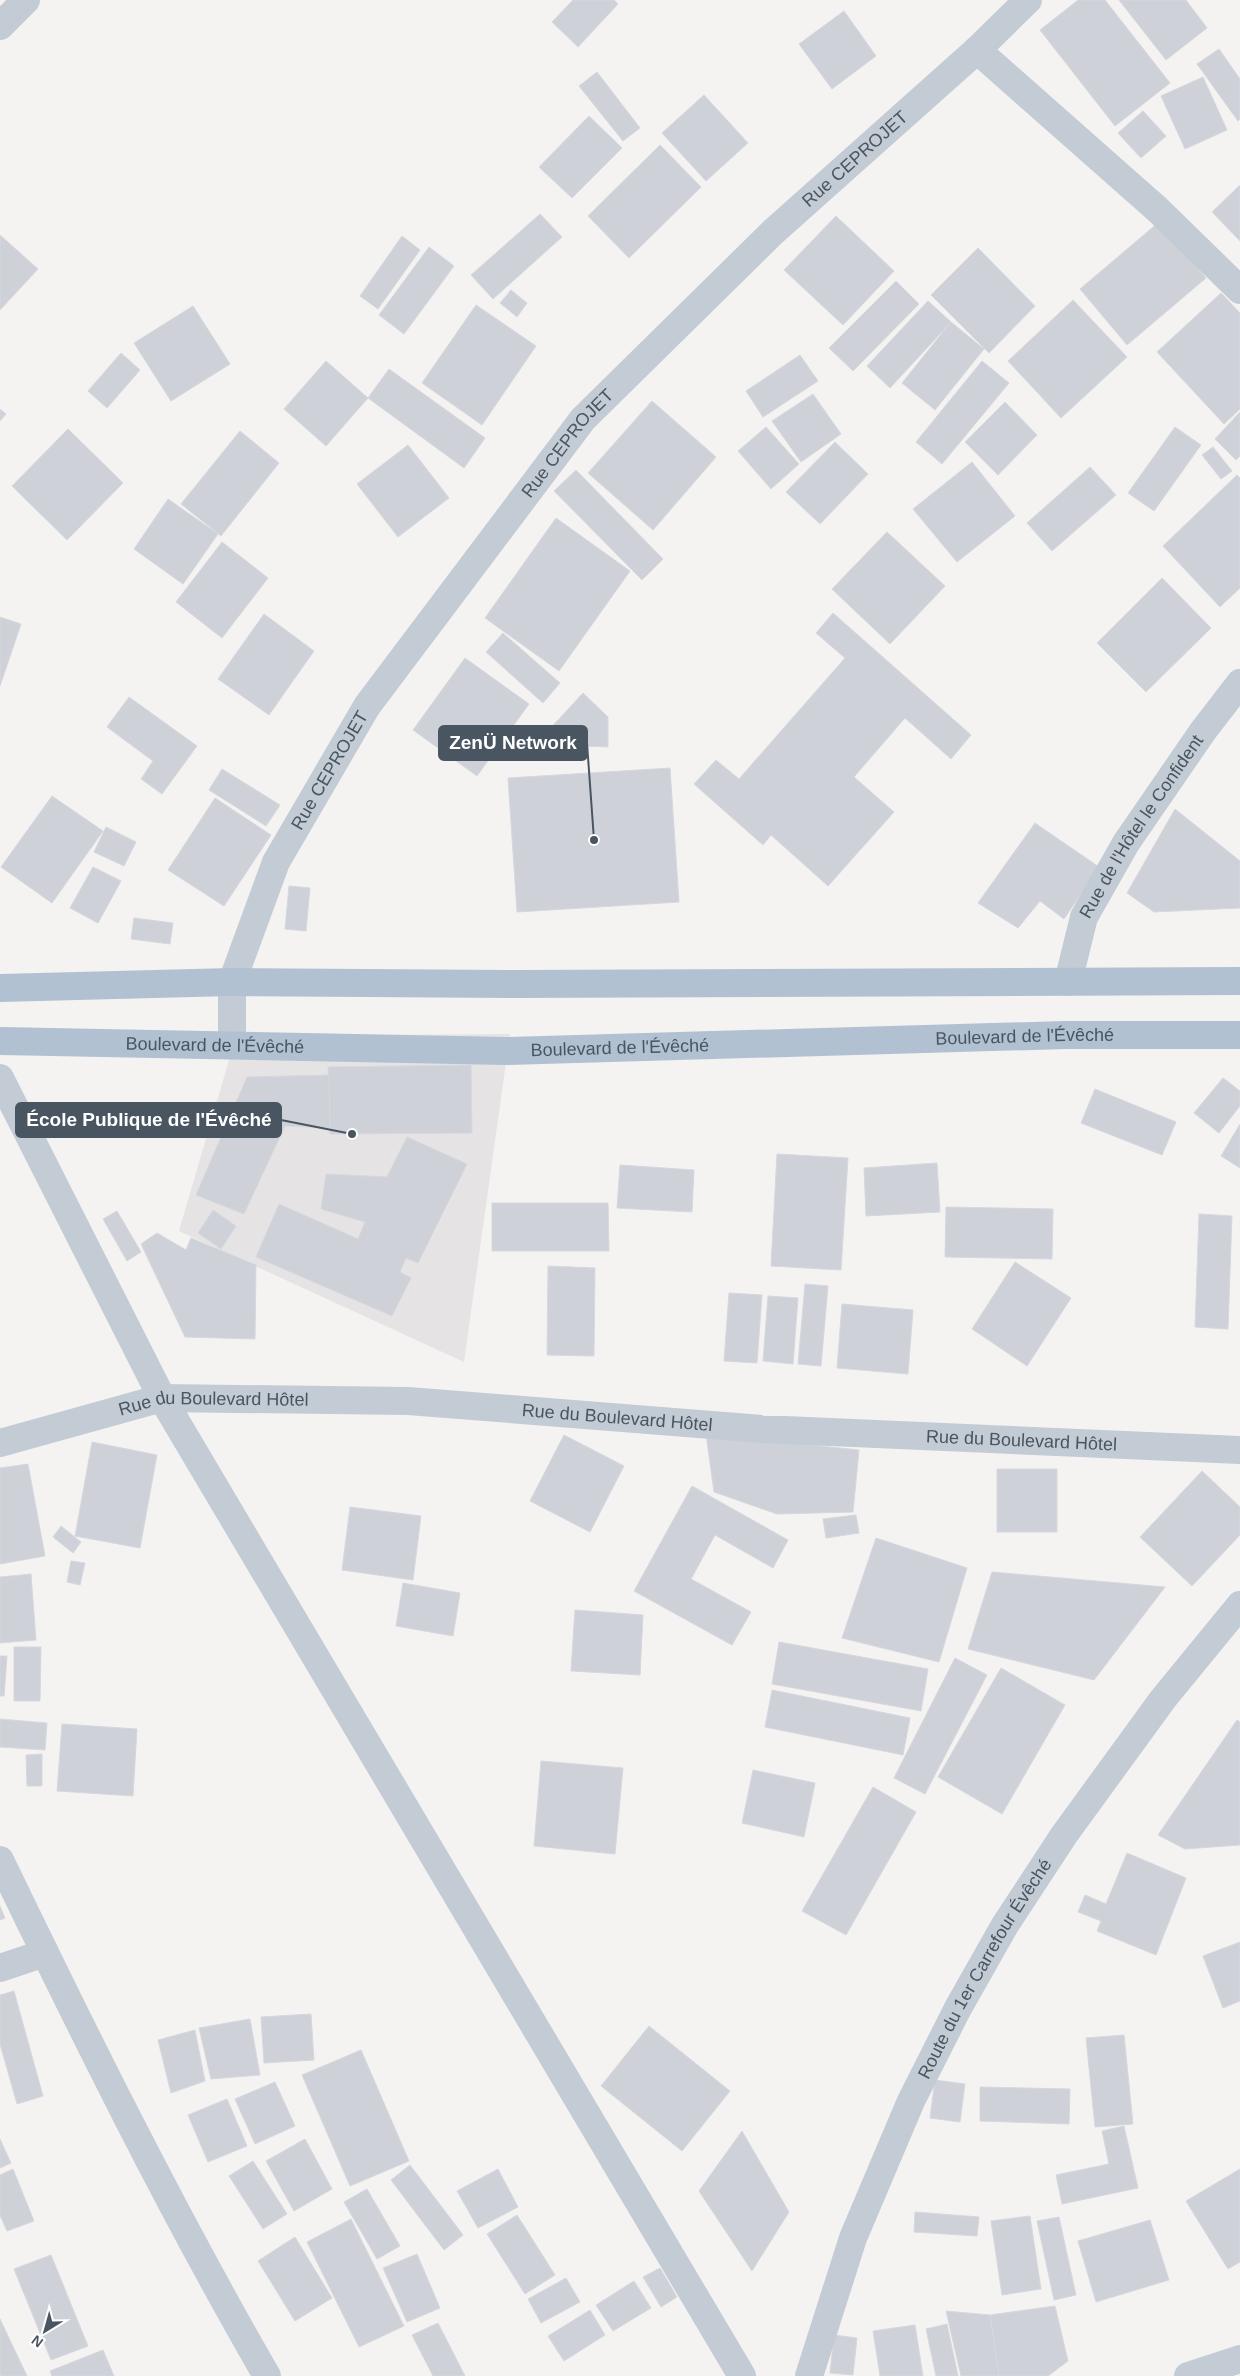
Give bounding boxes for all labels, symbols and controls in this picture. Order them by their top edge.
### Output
street label: Rue CEPROJET [798,107,912,211]
street label: Rue CEPROJET [517,385,617,501]
street label: Rue CEPROJET [287,707,372,833]
callout: ZenÜ Network [439,726,587,760]
street label: Rue de l'Hôtel le Confident [1075,731,1207,922]
text: ZenÜ Network [449,732,577,753]
street label: Boulevard de l'Évêché [935,1025,1114,1049]
street label: Boulevard de l'Évêché [125,1033,304,1057]
street label: Boulevard de l'Évêché [530,1035,709,1060]
callout: École Publique de l'Évêché [16,1103,281,1137]
text: École Publique de l'Évêché [26,1109,272,1130]
street label: Rue du Boulevard Hôtel [116,1387,309,1420]
street label: Rue du Boulevard Hôtel [521,1400,713,1435]
street label: Rue du Boulevard Hôtel [926,1426,1117,1455]
street label: Route du 1er Carrefour Évêché [914,1855,1056,2082]
north arrow [20,2306,70,2356]
text: N [28,2332,46,2351]

